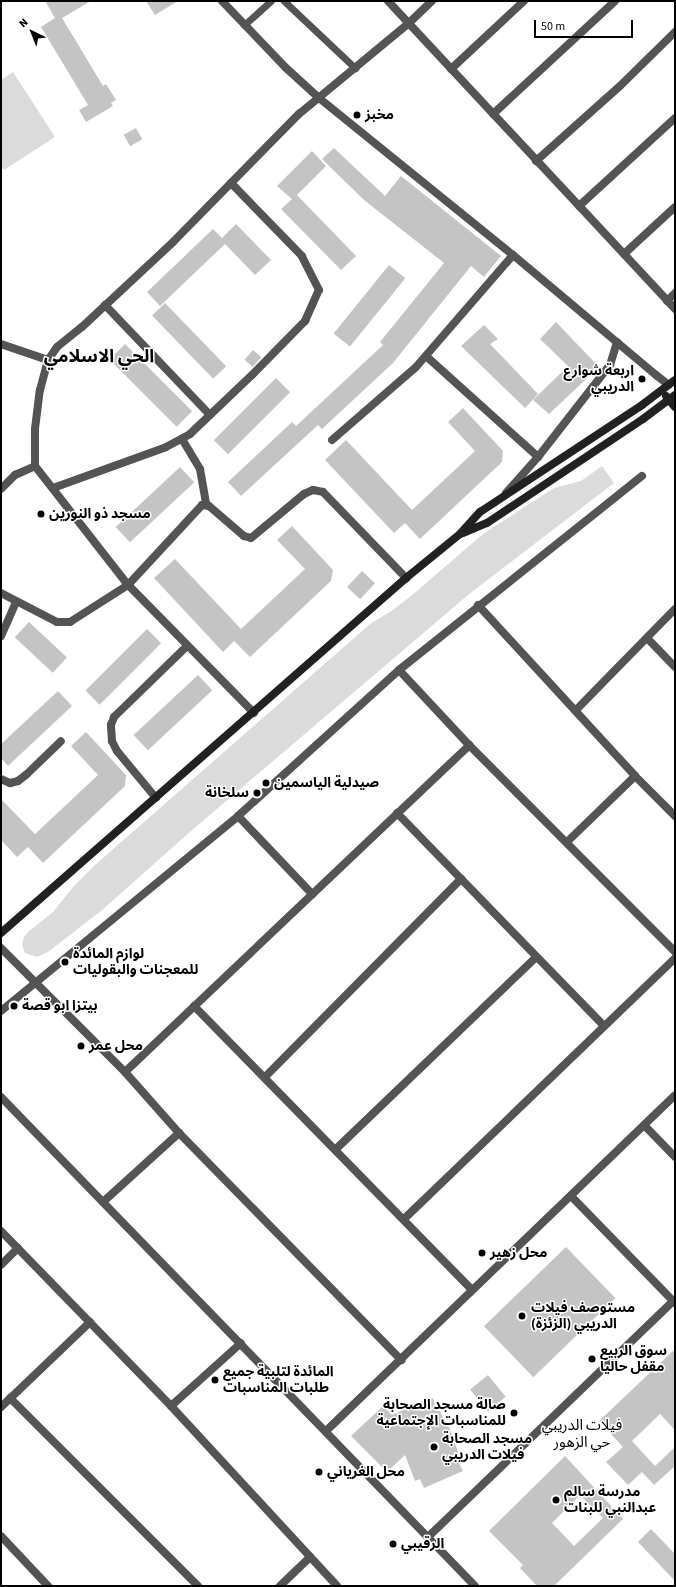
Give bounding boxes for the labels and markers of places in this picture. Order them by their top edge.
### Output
place label: مخبز [365,107,394,123]
marker: مخبز [352,110,362,120]
place label: اربعة شوارع الدريبي [563,363,634,396]
marker: اربعة شوارع الدريبي [637,374,647,384]
place label: مسجد ذو النورين [49,506,151,522]
marker: مسجد ذو النورين [36,509,46,519]
place label: صيدلية الياسمين [274,775,379,791]
marker: صيدلية الياسمين [261,778,271,788]
place label: سلخانة [205,785,249,801]
marker: سلخانة [252,788,262,798]
place label: لوازم المائدة للمعجنات والبقوليات [73,946,198,978]
marker: لوازم المائدة للمعجنات والبقوليات [60,957,70,967]
place label: بيتزا ابو قصة [22,998,98,1014]
marker: بيتزا ابو قصة [9,1001,19,1011]
place label: محل عمر [89,1038,143,1054]
marker: محل عمر [76,1041,86,1051]
place label: محل زهير [490,1245,547,1261]
marker: محل زهير [477,1248,487,1258]
place label: مستوصف فيلات الدريبي (الزئزة) [531,1300,635,1332]
marker: مستوصف فيلات الدريبي (الزئزة) [516,1310,528,1322]
place label: سوق الربيع مقفل حاليا [600,1343,667,1376]
marker: سوق الربيع مقفل حاليا [587,1354,597,1364]
place label: المائدة لتلبية جميع طلبات المناسبات [223,1364,334,1396]
marker: المائدة لتلبية جميع طلبات المناسبات [210,1375,220,1385]
place label: صالة مسجد الصحابة للمناسبات الإجتماعية [377,1397,506,1430]
marker: صالة مسجد الصحابة للمناسبات الإجتماعية [509,1408,519,1418]
place label: مسجد الصحابة فيلات الدريبي [442,1431,532,1464]
marker: مسجد الصحابة فيلات الدريبي [429,1442,439,1452]
place label: محل الغرياني [327,1464,405,1480]
marker: محل الغرياني [314,1467,324,1477]
place label: مدرسة سالم عبدالنبي للبنات [564,1484,656,1516]
marker: مدرسة سالم عبدالنبي للبنات [551,1495,561,1505]
place label: الرقيبي [401,1536,444,1552]
marker: الرقيبي [388,1539,398,1549]

